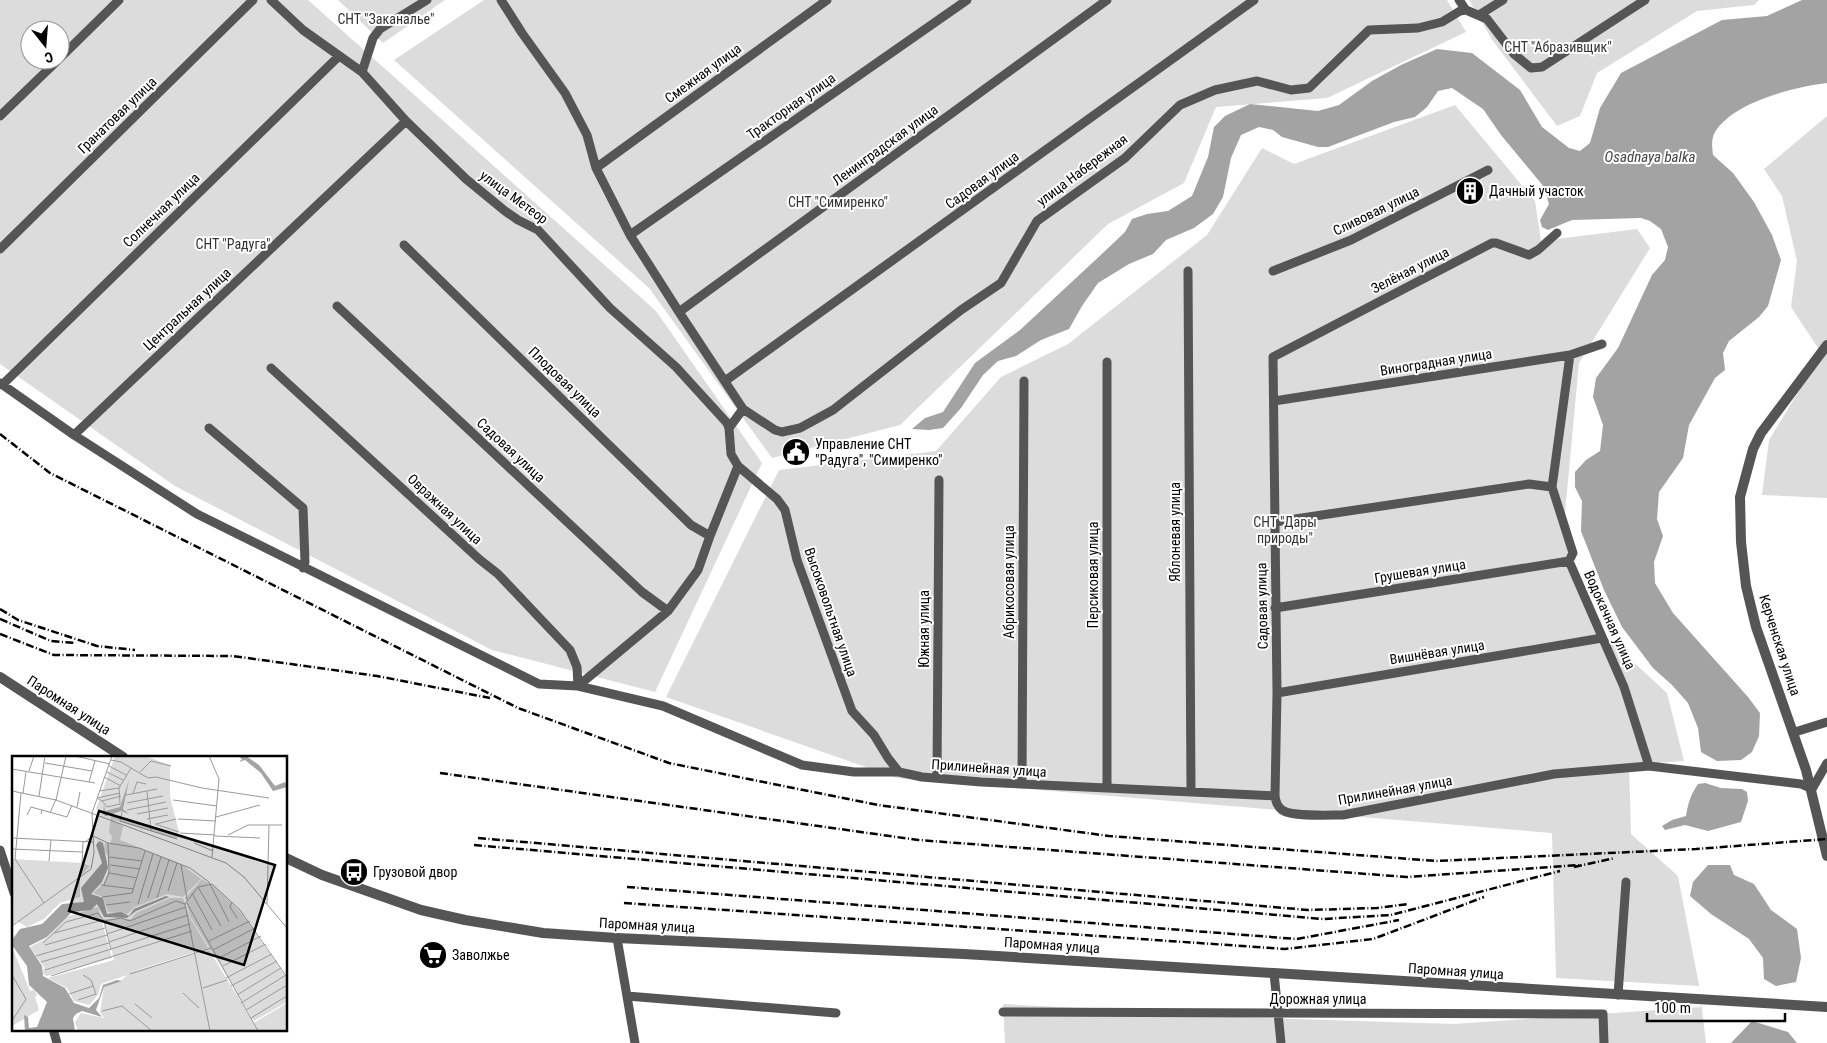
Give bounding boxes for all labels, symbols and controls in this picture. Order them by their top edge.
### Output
park label: СНТ "Заканалье" [337,11,435,27]
north arrow [20,20,70,70]
park label: СНТ "Абразивщик" [1504,39,1612,55]
street label: Смежная улица [662,40,744,106]
text: С [43,49,55,66]
street label: Тракторная улица [744,70,838,142]
street label: Гранатовая улица [74,73,160,157]
street label: Ленинградская улица [829,101,941,189]
street label: улица Набережная [1034,131,1130,209]
street label: Садовая улица [942,148,1022,212]
water label: Osadnaya balka [1605,148,1695,166]
street label: улица Метеор [477,167,551,227]
street label: Солнечная улица [119,169,203,251]
building icon: Дачный участок [1455,176,1485,206]
street label: Сливовая улица [1330,183,1422,239]
place label: Дачный участок [1489,183,1584,199]
park label: СНТ "Симиренко" [788,194,888,210]
park label: СНТ "Радуга" [196,236,270,252]
street label: Зелёная улица [1368,244,1452,296]
street label: Центральная улица [140,264,234,354]
street label: Плодовая улица [525,343,605,421]
street label: Виноградная улица [1379,345,1493,379]
street label: Садовая улица [474,415,548,485]
place label: Управление СНТ "Радуга", "Симиренко" [815,436,943,468]
public building icon: Управление СНТ "Радуга", "Симиренко" [781,437,811,467]
street label: Овражная улица [404,470,486,548]
street label: Яблоневая улица [1167,482,1183,582]
park label: СНТ "Дары природы" [1253,514,1317,546]
street label: Персиковая улица [1085,522,1101,628]
street label: Абрикосовая улица [1001,525,1017,639]
street label: Высоковольтная улица [801,545,861,679]
street label: Грушевая улица [1373,556,1467,586]
street label: Садовая улица [1253,562,1271,650]
street label: Водокачная улица [1581,568,1639,672]
street label: Южная улица [916,590,932,668]
street label: Керченская улица [1756,592,1804,698]
street label: Вишнёвая улица [1388,637,1486,667]
street label: Паромная улица [24,672,114,738]
inset map [12,756,288,1030]
street label: Прилинейная улица [931,756,1047,780]
street label: Прилинейная улица [1337,772,1453,808]
bus stop icon: Грузовой двор [339,857,369,887]
place label: Грузовой двор [373,864,457,880]
street label: Паромная улица [599,914,695,936]
street label: Паромная улица [1004,934,1100,956]
supermarket icon: Заволжье [418,940,448,970]
place label: Заволжье [452,947,510,963]
street label: Паромная улица [1408,960,1504,982]
scale bar [1647,990,1784,1022]
street label: Дорожная улица [1269,991,1367,1007]
text: 100 m [1654,999,1691,1017]

